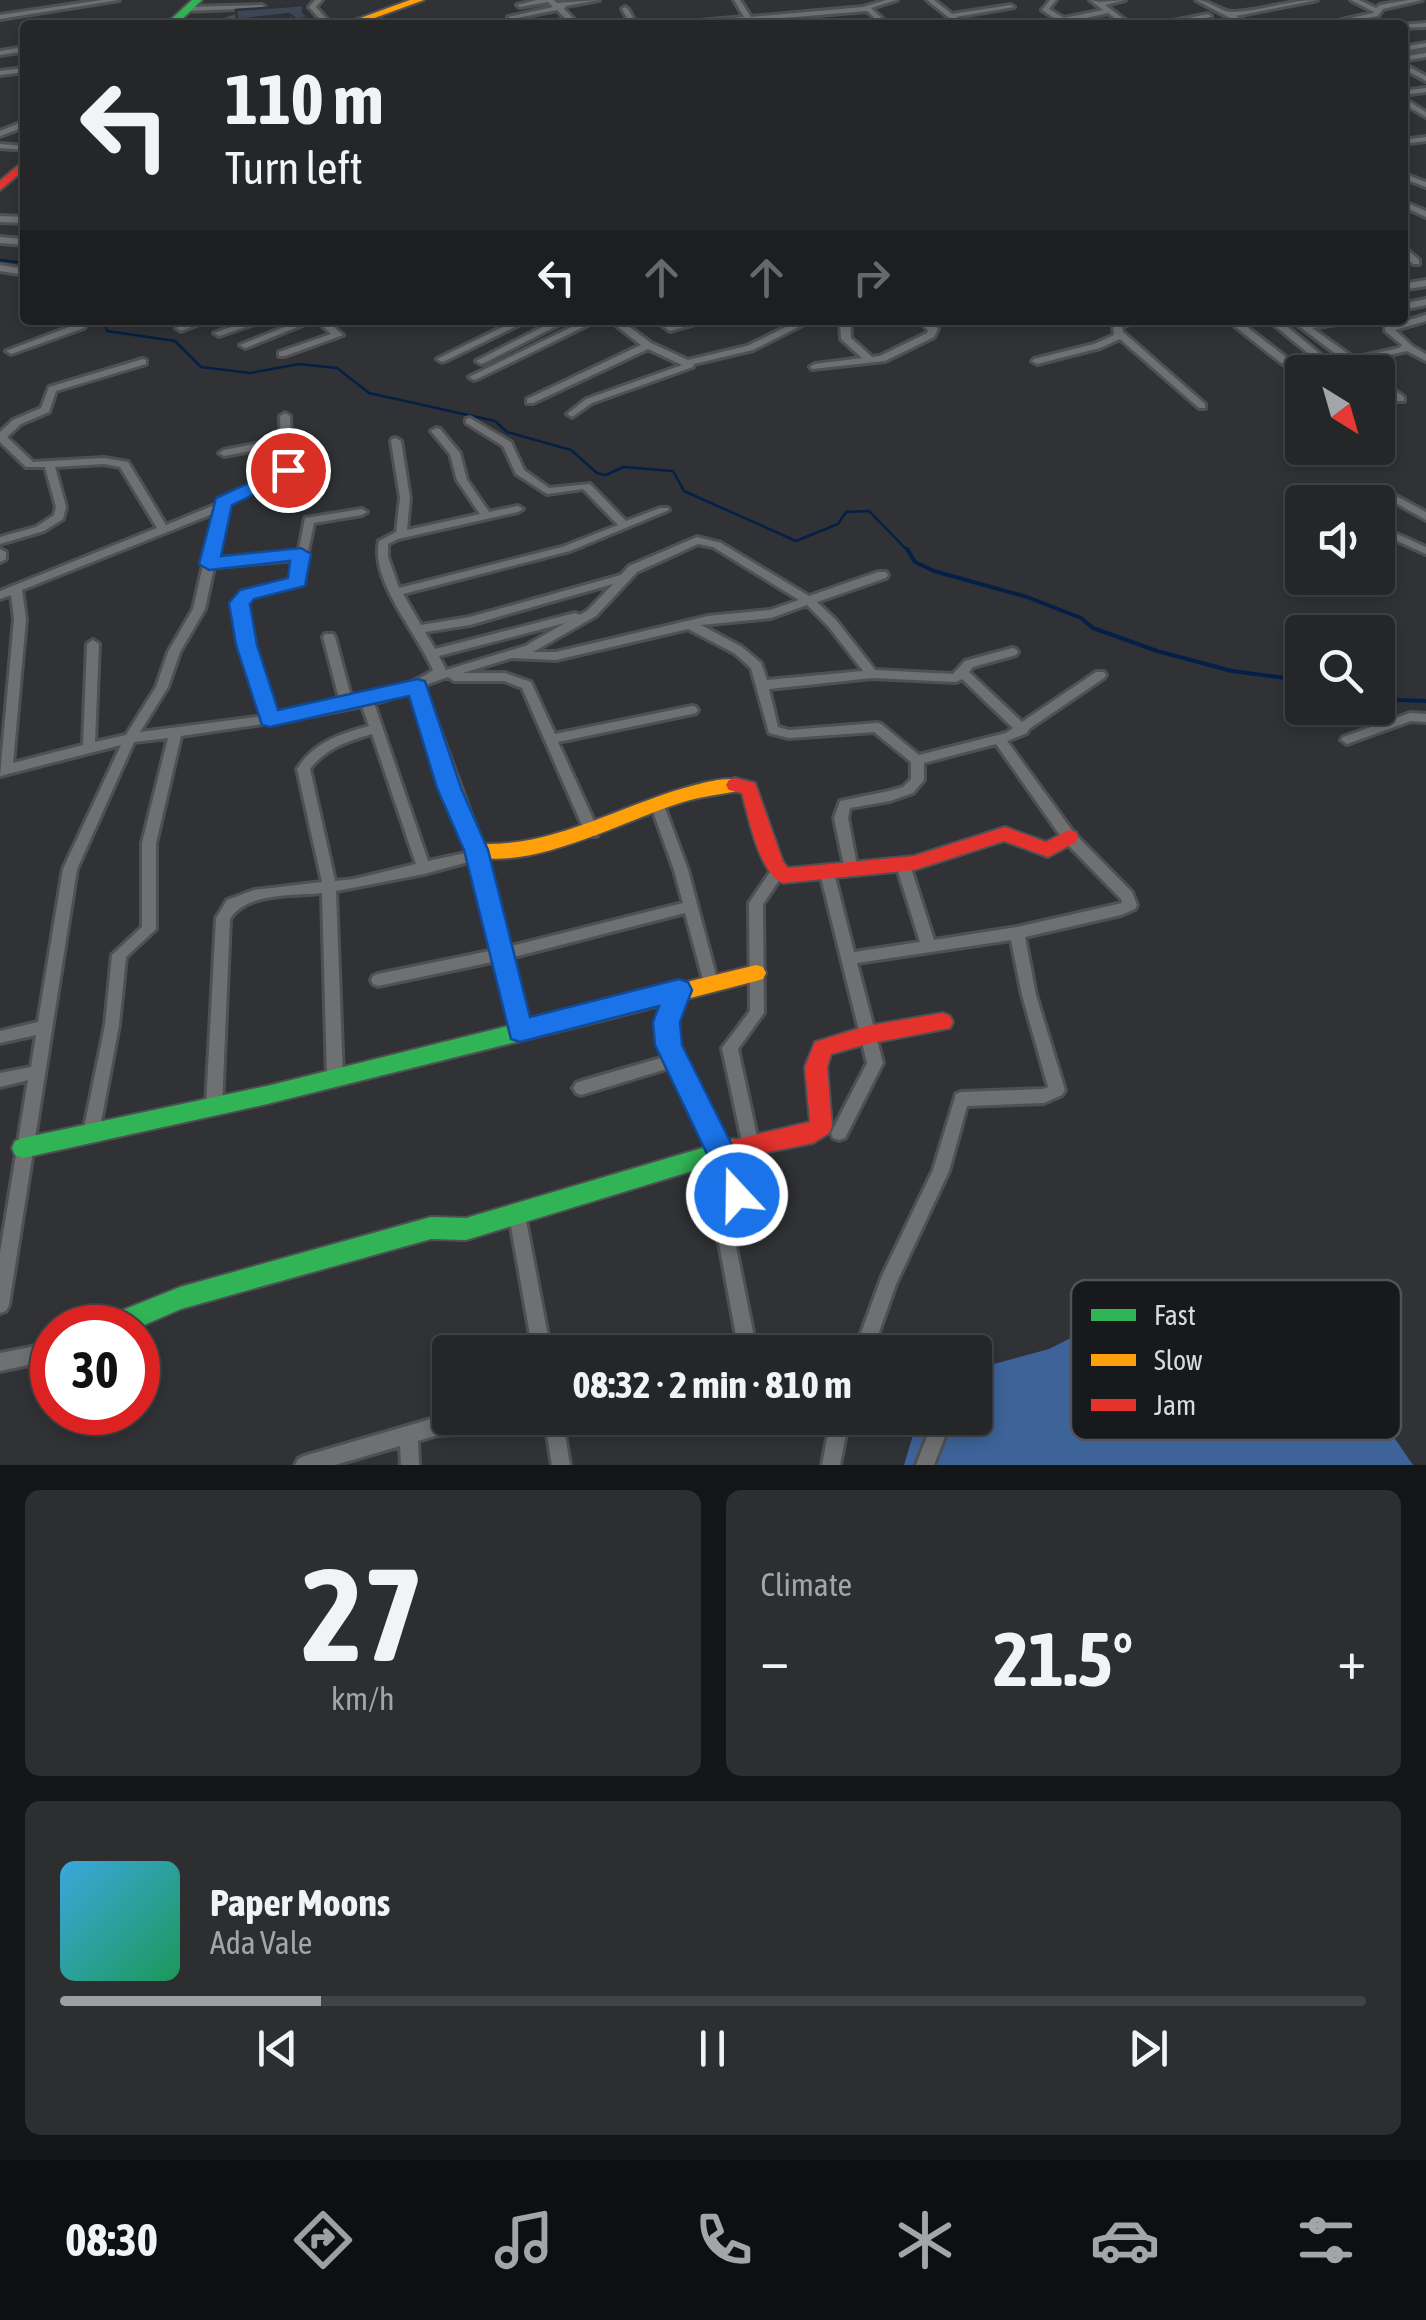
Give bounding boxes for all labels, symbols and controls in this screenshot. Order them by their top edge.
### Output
text: 110 m [225,59,384,139]
icon: left [60,60,190,190]
text: Turn left [225,142,363,194]
icon: left [529,250,584,305]
icon: ahead [634,250,689,305]
icon: ahead [739,250,794,305]
icon: right [844,250,899,305]
north arrow [1285,355,1395,465]
map controls [1285,355,1395,725]
pin [246,428,331,513]
icon: arrive [261,443,316,498]
button: sound [1285,485,1395,595]
button: search [1285,615,1395,725]
position arrow [685,1143,789,1247]
legend [1071,1280,1401,1440]
text: Fast [1154,1299,1196,1331]
speed limit sign: 30 [30,1305,160,1435]
text: Slow [1154,1344,1203,1376]
text: 08:32 · 2 min · 810 m [572,1363,852,1406]
text: Jam [1154,1389,1196,1421]
text: 27 [302,1540,424,1689]
text: Climate [761,1566,852,1603]
text: 21.5° [993,1616,1133,1702]
text: − [761,1628,789,1691]
text: + [1337,1628,1366,1691]
text: km/h [331,1680,394,1717]
text: Paper Moons [210,1881,390,1924]
text: Ada Vale [210,1924,312,1961]
icon: previous [250,2021,305,2076]
icon: pause [685,2021,740,2076]
icon: next [1121,2021,1176,2076]
icon: directions [288,2205,358,2275]
icon: music [489,2205,559,2275]
icon: phone [689,2205,759,2275]
icon: climate [890,2205,960,2275]
icon: car [1090,2205,1160,2275]
icon: filters [1291,2205,1361,2275]
text: 08:30 [65,2214,158,2266]

